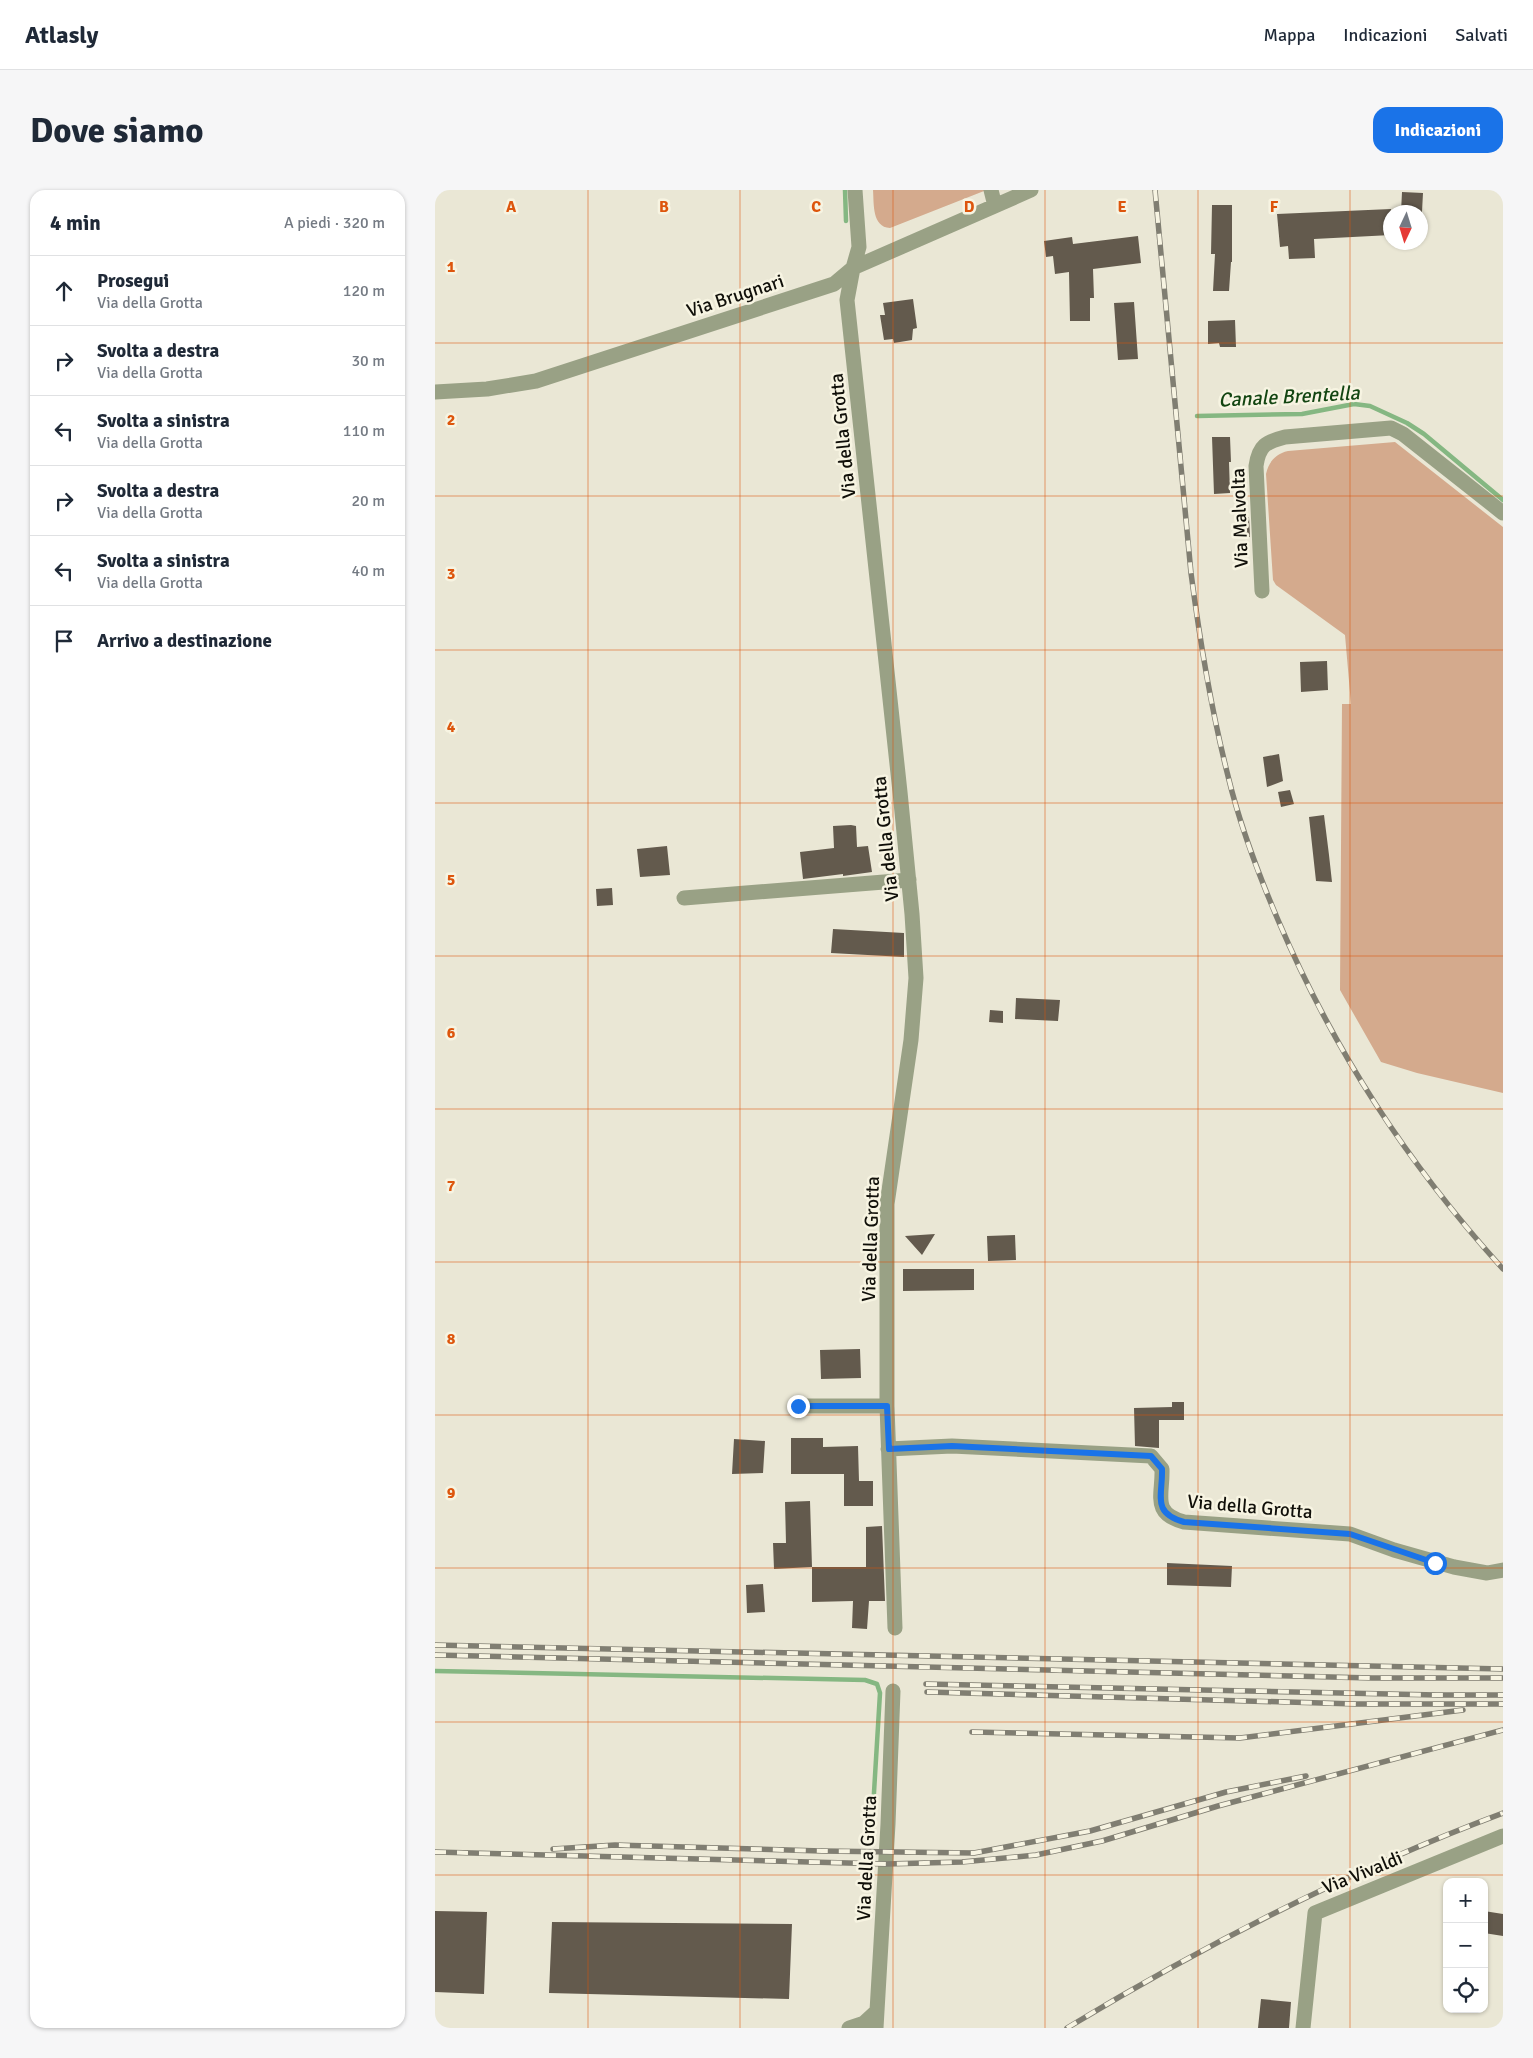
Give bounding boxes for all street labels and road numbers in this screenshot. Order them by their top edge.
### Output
street label: Via Brugnari [684,269,787,323]
street label: Via della Grotta [824,372,862,500]
street label: Via Malvolta [1226,468,1254,568]
street label: Via della Grotta [867,775,905,903]
street label: Via della Grotta [857,1176,885,1302]
street label: Via della Grotta [1186,1490,1314,1524]
street label: Via della Grotta [852,1795,882,1921]
street label: Via Vivaldi [1319,1846,1406,1900]

